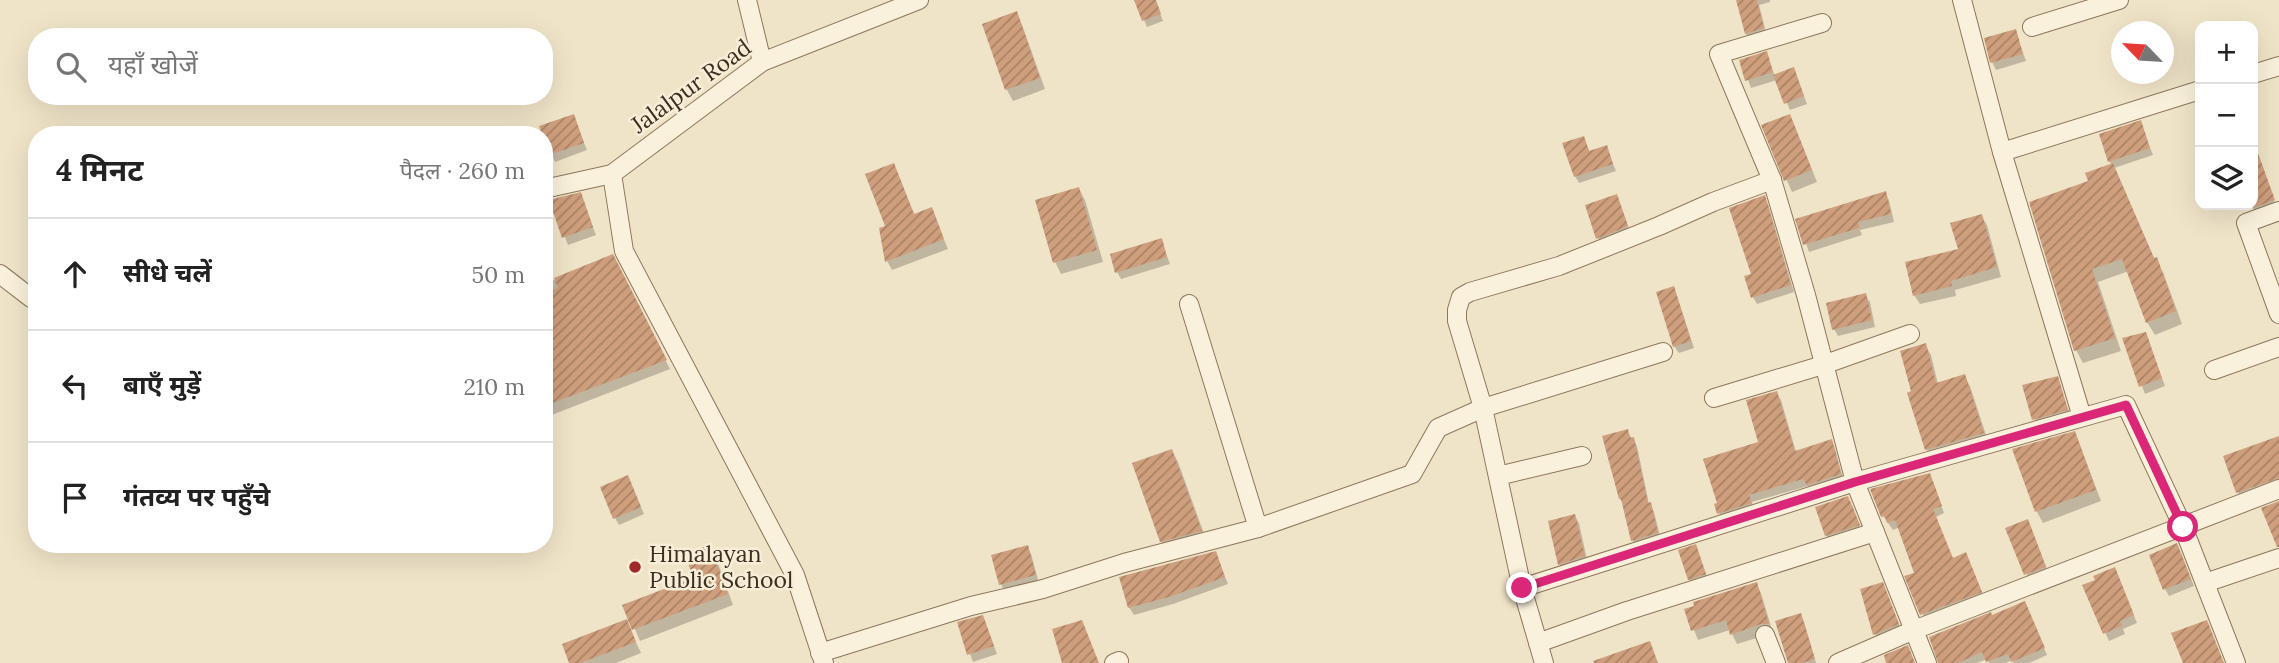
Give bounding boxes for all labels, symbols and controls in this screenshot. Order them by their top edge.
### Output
north arrow [2111,21,2174,84]
map controls [2195,21,2258,210]
button: + [2195,21,2258,84]
search box [28,28,553,105]
street label: Jalalpur Road [624,32,757,139]
icon: search [52,48,90,86]
text: यहाँ खोजें [108,48,198,81]
button: − [2195,84,2258,147]
button: layers [2195,147,2258,210]
text: 4 मिनट [56,151,143,189]
text: पैदल · 260 m [400,156,525,185]
icon: ahead [56,255,94,293]
text: सीधे चलें [123,256,212,289]
text: 50 m [472,260,525,289]
icon: left [56,367,94,405]
text: बाएँ मुड़ें [123,368,201,401]
text: 210 m [463,372,525,401]
icon: arrive [56,479,94,517]
text: गंतव्य पर पहुँचे [123,480,270,513]
route start [2167,511,2198,542]
place label: Himalayan Public School [649,539,793,594]
marker: Himalayan Public School [627,559,643,575]
route end [1506,572,1537,603]

